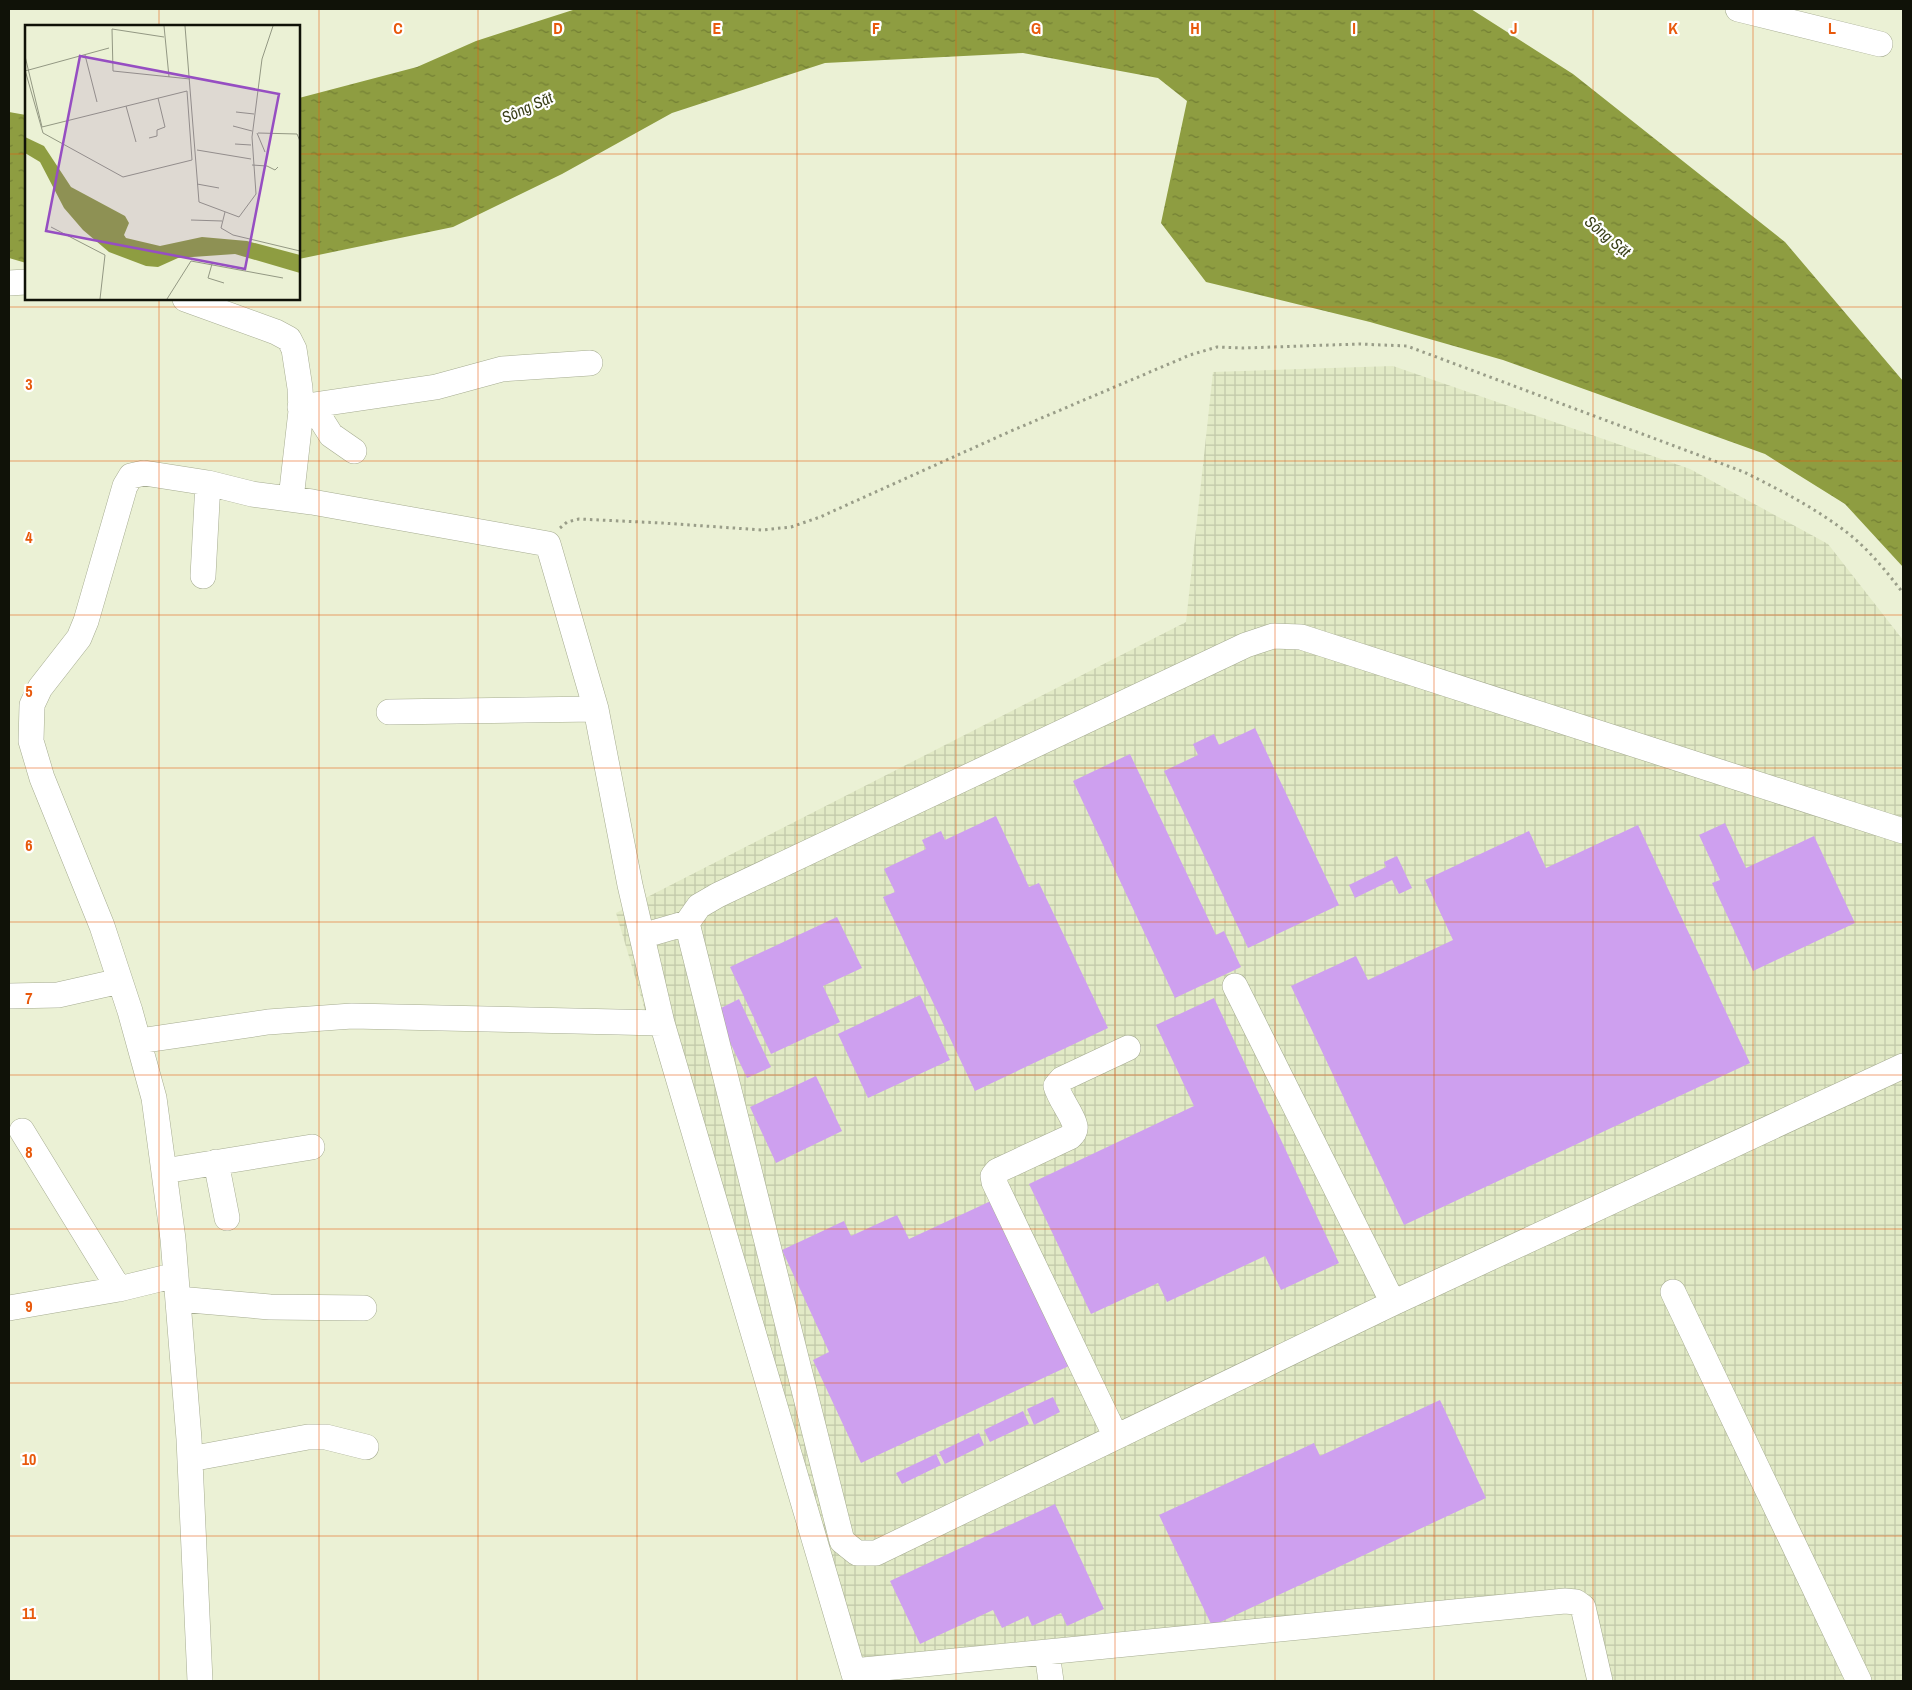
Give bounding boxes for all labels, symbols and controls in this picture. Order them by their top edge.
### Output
text: C [393,17,403,39]
text: D [553,17,563,39]
text: E [713,17,722,39]
text: F [872,17,880,39]
text: G [1031,17,1041,39]
text: H [1190,17,1200,39]
text: I [1352,17,1356,39]
text: J [1510,17,1518,39]
text: K [1668,17,1678,39]
text: L [1828,17,1836,39]
inset map [25,25,300,300]
water label: Sông Sặt [498,86,556,128]
water label: Sông Sặt [1580,210,1636,262]
text: 3 [25,373,33,395]
text: 4 [25,526,33,548]
text: 5 [25,680,33,702]
text: 6 [25,834,33,856]
text: 7 [25,987,33,1009]
text: 8 [25,1141,33,1163]
text: 9 [25,1295,33,1317]
text: 10 [22,1448,36,1470]
text: 11 [22,1602,37,1624]

